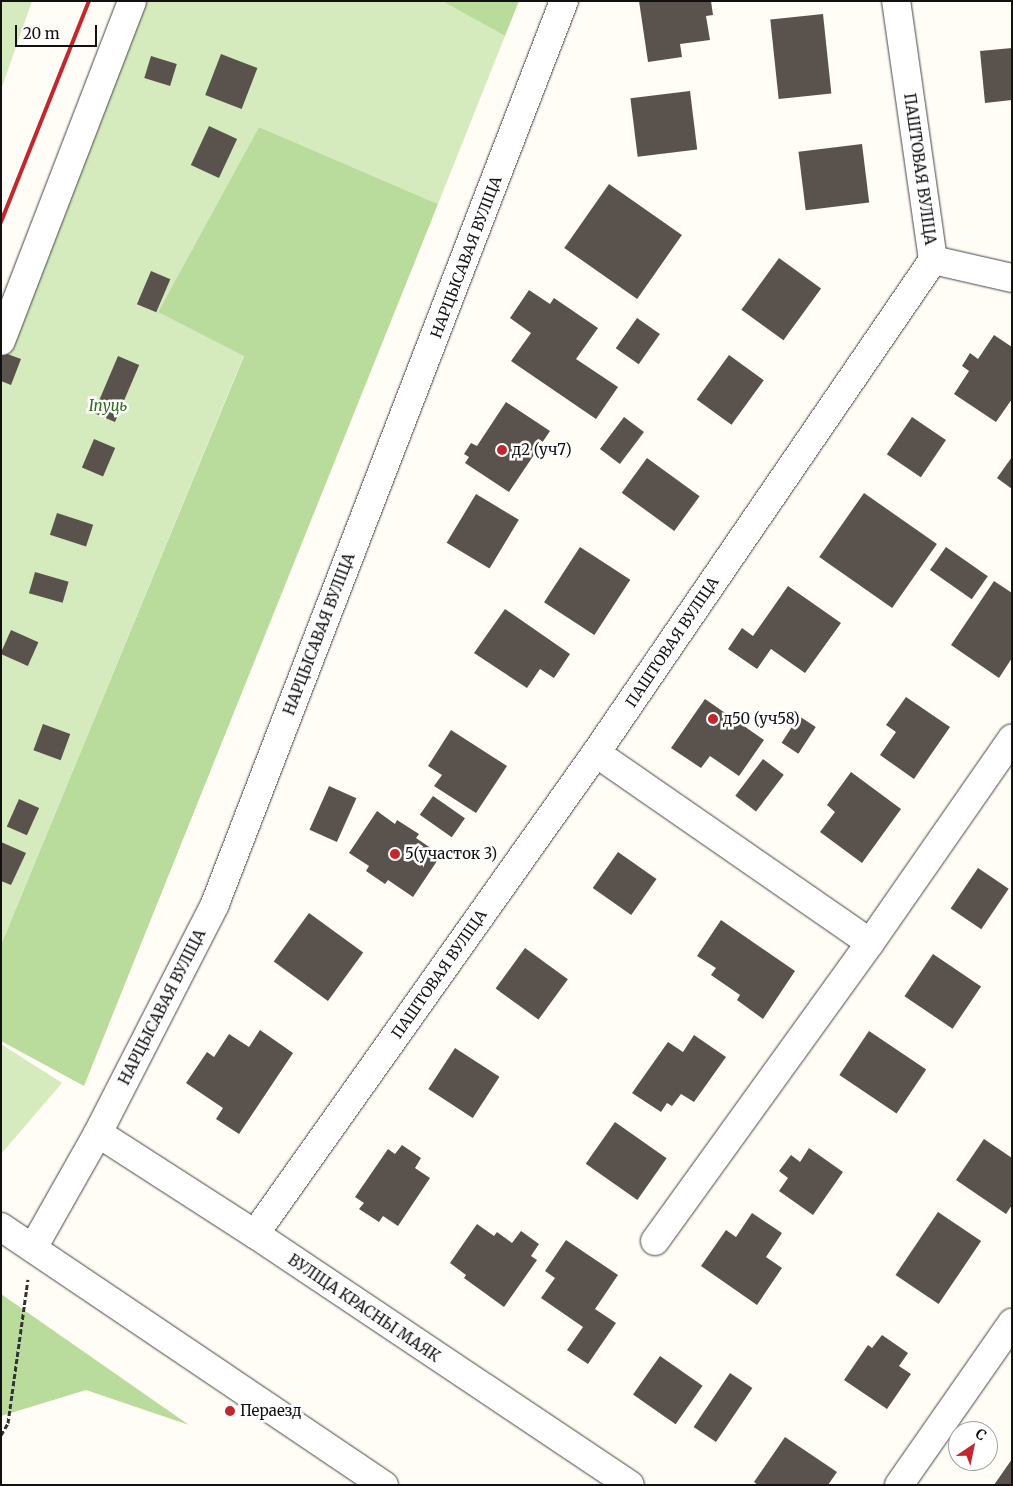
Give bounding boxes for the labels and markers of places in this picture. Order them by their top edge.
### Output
place label: д2 (уч7) [512,441,572,459]
marker: д2 (уч7) [496,444,508,456]
place label: д50 (уч58) [723,710,800,728]
marker: д50 (уч58) [707,713,719,725]
place label: 5(участок 3) [405,845,497,863]
marker: 5(участок 3) [389,848,401,860]
place label: Пераезд [240,1402,302,1420]
marker: Пераезд [224,1405,236,1417]

